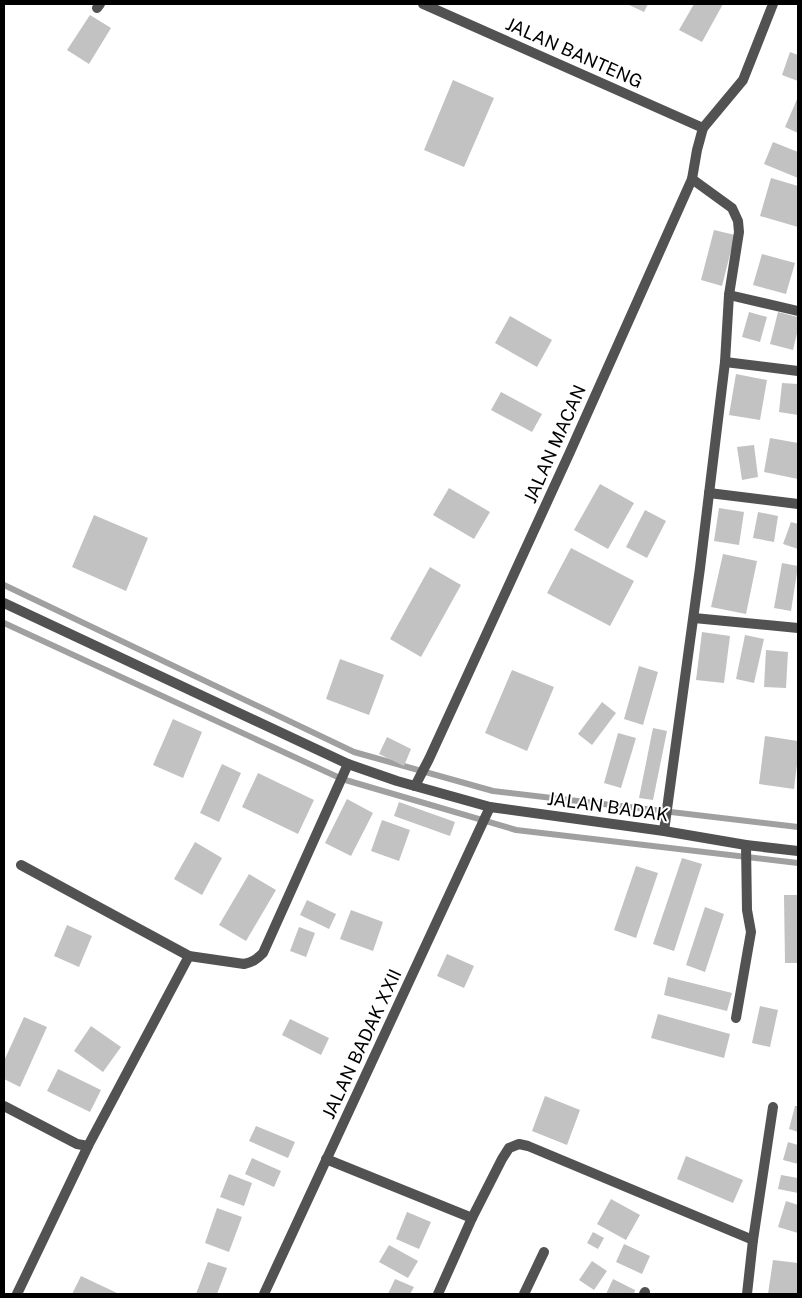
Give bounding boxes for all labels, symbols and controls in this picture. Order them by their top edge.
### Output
street label: JALAN BANTENG [503,13,646,92]
street label: JALAN MACAN [519,381,590,506]
street label: JALAN BADAK [546,788,670,825]
street label: JALAN BADAK XXII [318,966,405,1122]

